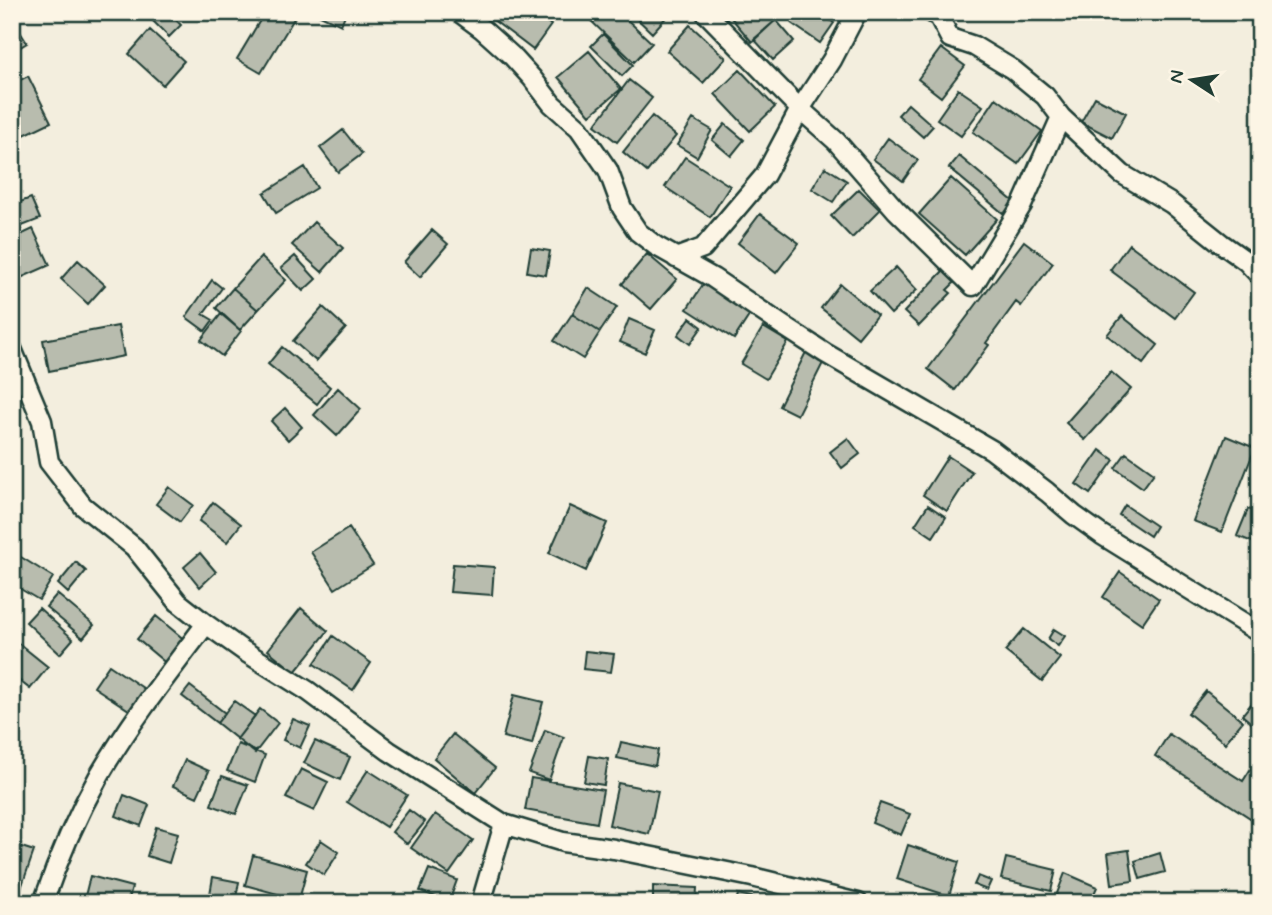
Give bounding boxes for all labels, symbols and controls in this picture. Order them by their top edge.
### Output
north arrow [1156,46,1226,116]
text: N [1163,68,1190,86]

